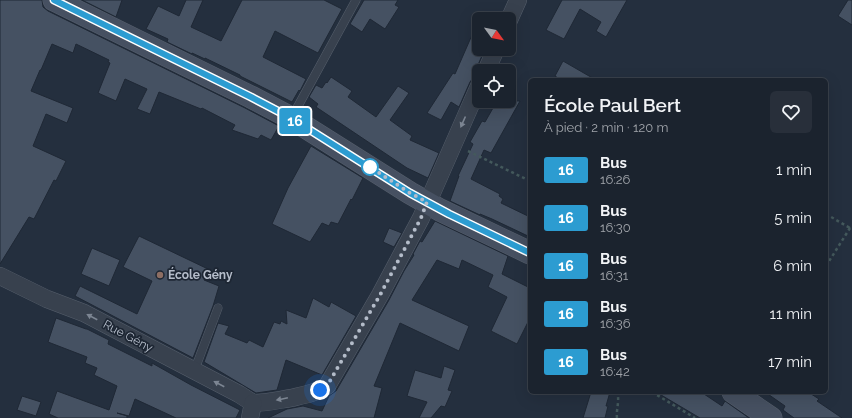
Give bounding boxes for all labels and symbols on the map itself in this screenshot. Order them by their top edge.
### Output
north arrow [472,12,516,56]
line badge: 16 [277,108,313,134]
one-way arrow [460,116,466,128]
unlabelled marker [361,158,379,176]
place label: École Gény [168,267,233,282]
marker: École Gény [155,270,165,280]
one-way arrow [86,314,97,320]
street label: Rue Gény [101,317,156,355]
your location [310,380,330,400]
one-way arrow [213,381,225,387]
one-way arrow [276,397,288,403]

